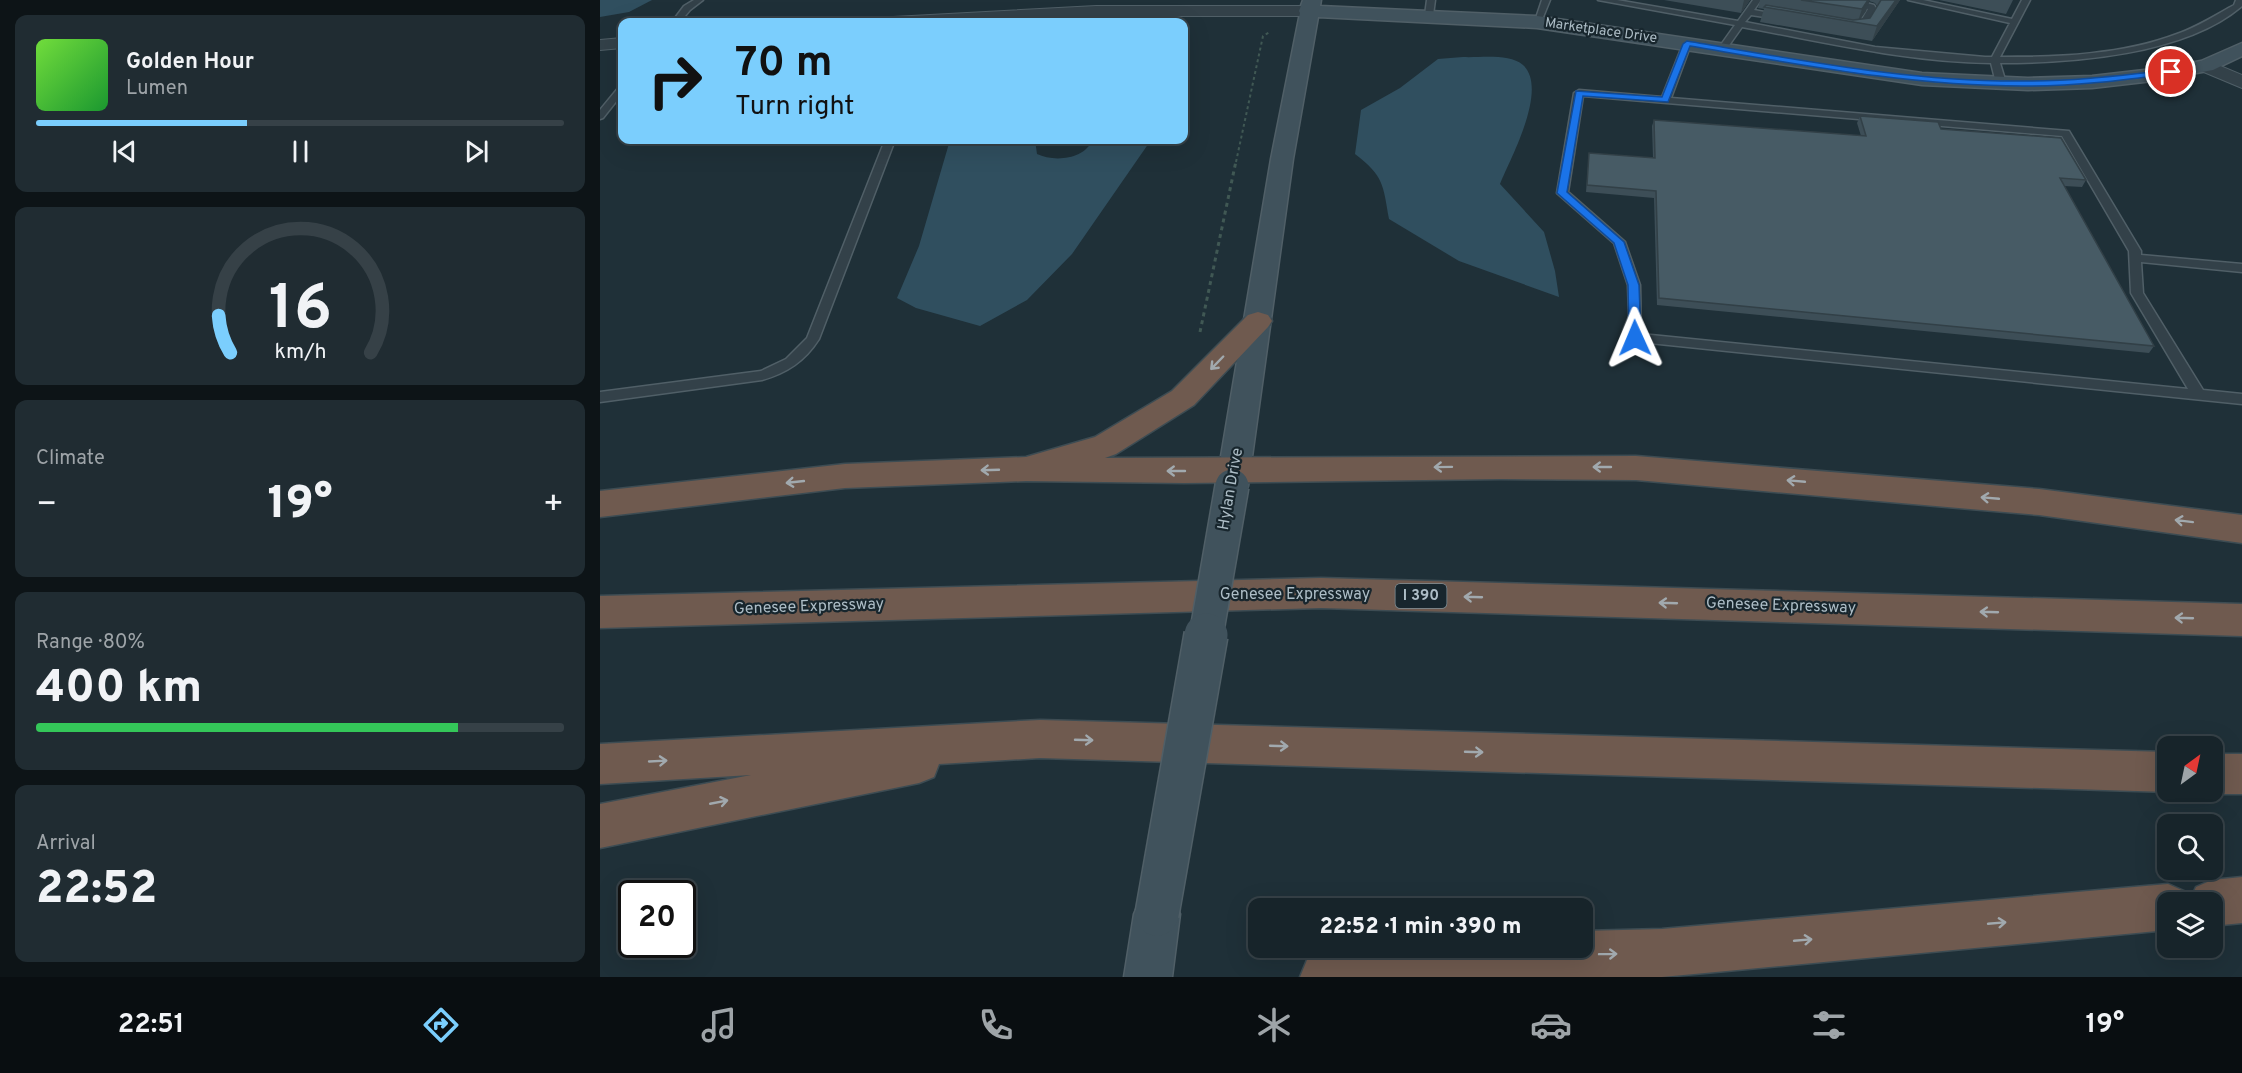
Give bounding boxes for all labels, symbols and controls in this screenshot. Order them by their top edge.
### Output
street label: Marketplace Drive [1544,15,1658,47]
text: 70 m [735,38,833,91]
icon: right [636,42,714,120]
pin [2145,46,2196,97]
text: Golden Hour [126,49,254,76]
icon: arrive [2154,55,2187,88]
text: Lumen [126,76,188,102]
text: Turn right [735,90,854,124]
icon: previous [108,135,141,168]
icon: pause [284,135,317,168]
icon: next [460,135,493,168]
text: 16 [268,272,332,351]
position arrow [1603,306,1667,370]
text: km/h [274,340,326,367]
one-way arrow [1209,356,1224,371]
text: Climate [36,446,105,472]
street label: Hylan Drive [1214,446,1248,532]
one-way arrow [1433,461,1453,473]
one-way arrow [1592,461,1612,473]
one-way arrow [981,465,1001,476]
one-way arrow [1167,465,1187,477]
one-way arrow [1787,475,1807,486]
text: 19° [267,477,333,534]
one-way arrow [786,477,806,488]
text: − [36,485,57,527]
text: + [543,485,564,527]
one-way arrow [1981,492,2001,503]
one-way arrow [2175,516,2194,527]
road number: I 390 [1396,584,1446,608]
street label: Genesee Expressway [1220,585,1370,605]
one-way arrow [1463,592,1483,603]
street label: Genesee Expressway [1706,593,1856,619]
street label: Genesee Expressway [734,594,884,620]
one-way arrow [1658,597,1678,609]
one-way arrow [1979,607,1999,618]
one-way arrow [2174,612,2194,624]
text: Range · 80% [36,630,145,656]
text: 400 km [36,661,202,718]
one-way arrow [1073,735,1093,746]
north arrow [2157,736,2223,802]
map controls [2157,736,2223,958]
one-way arrow [1268,740,1288,752]
one-way arrow [1463,746,1483,757]
one-way arrow [648,755,668,766]
one-way arrow [709,796,728,807]
button: search [2157,814,2223,880]
text: Arrival [36,831,96,857]
text: 22:52 [36,862,157,919]
speed limit sign: 20 [618,880,696,958]
button: layers [2157,892,2223,958]
text: 22:52 · 1 min · 390 m [1319,914,1522,941]
one-way arrow [1986,917,2006,928]
one-way arrow [1792,934,1812,945]
one-way arrow [1598,948,1618,960]
icon: directions [420,1004,462,1046]
icon: music [698,1004,740,1046]
icon: phone [975,1004,1017,1046]
icon: climate [1253,1004,1295,1046]
icon: car [1530,1004,1572,1046]
icon: filters [1808,1004,1850,1046]
text: 22:51 [118,1008,185,1042]
text: 19° [2085,1008,2124,1042]

